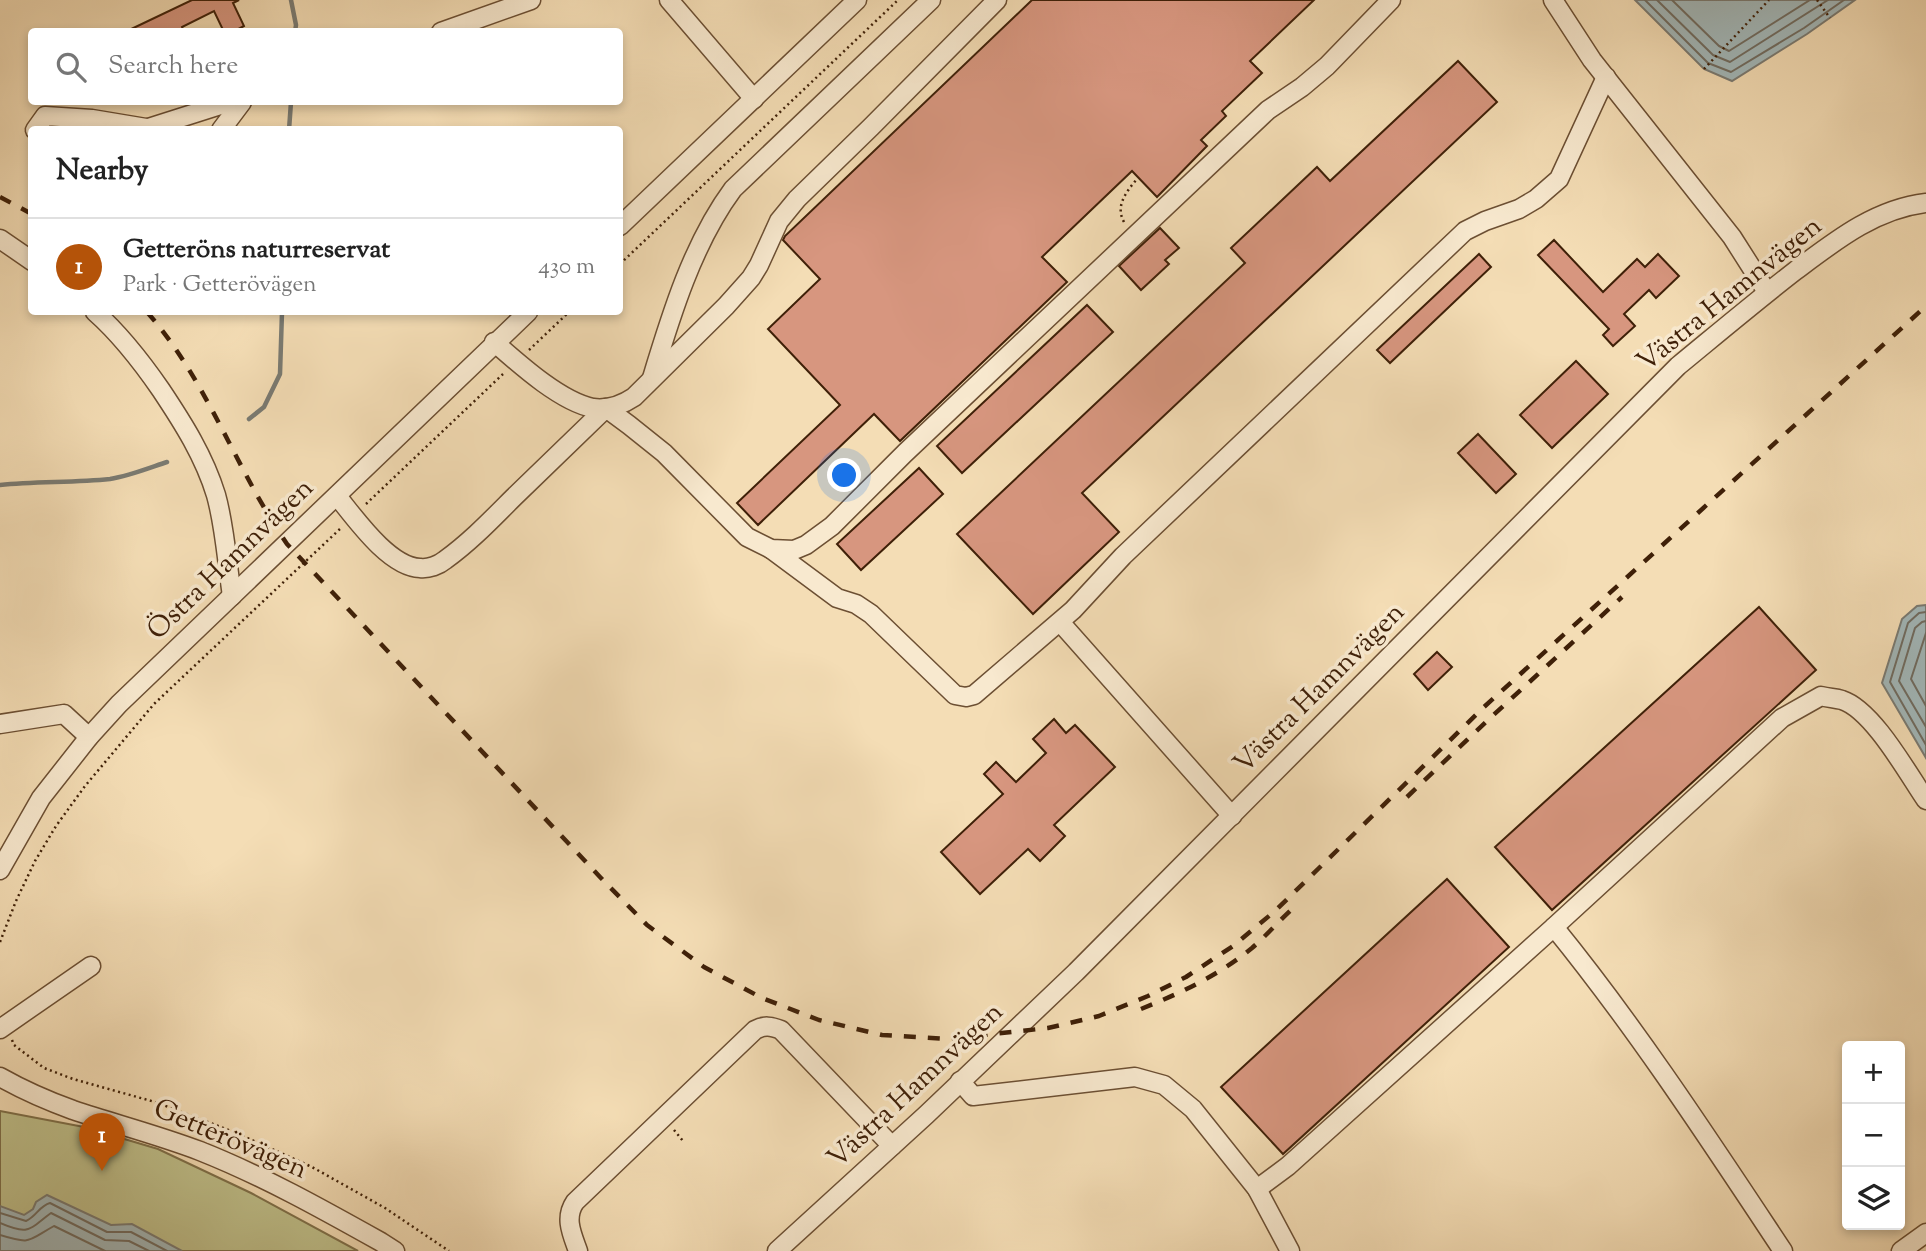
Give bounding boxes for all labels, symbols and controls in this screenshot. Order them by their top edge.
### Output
search box [28,28,623,105]
icon: search [52,48,90,86]
text: Search here [108,48,238,85]
text: Nearby [56,150,148,193]
street label: Västra Hamnvägen [1629,208,1831,382]
text: Getteröns naturreservat [123,232,390,269]
text: 1 [75,251,83,284]
text: 430 m [538,251,595,284]
text: Park · Getterövägen [123,269,317,302]
your location [827,458,861,492]
street label: Östra Hamnvägen [139,470,323,650]
street label: Västra Hamnvägen [1225,594,1415,784]
street label: Västra Hamnvägen [819,994,1013,1178]
map controls [1842,1041,1905,1230]
button: + [1842,1041,1905,1104]
street label: Getterövägen [147,1090,313,1190]
button: − [1842,1104,1905,1167]
pin: 1 [79,1113,125,1171]
button: layers [1842,1167,1905,1230]

